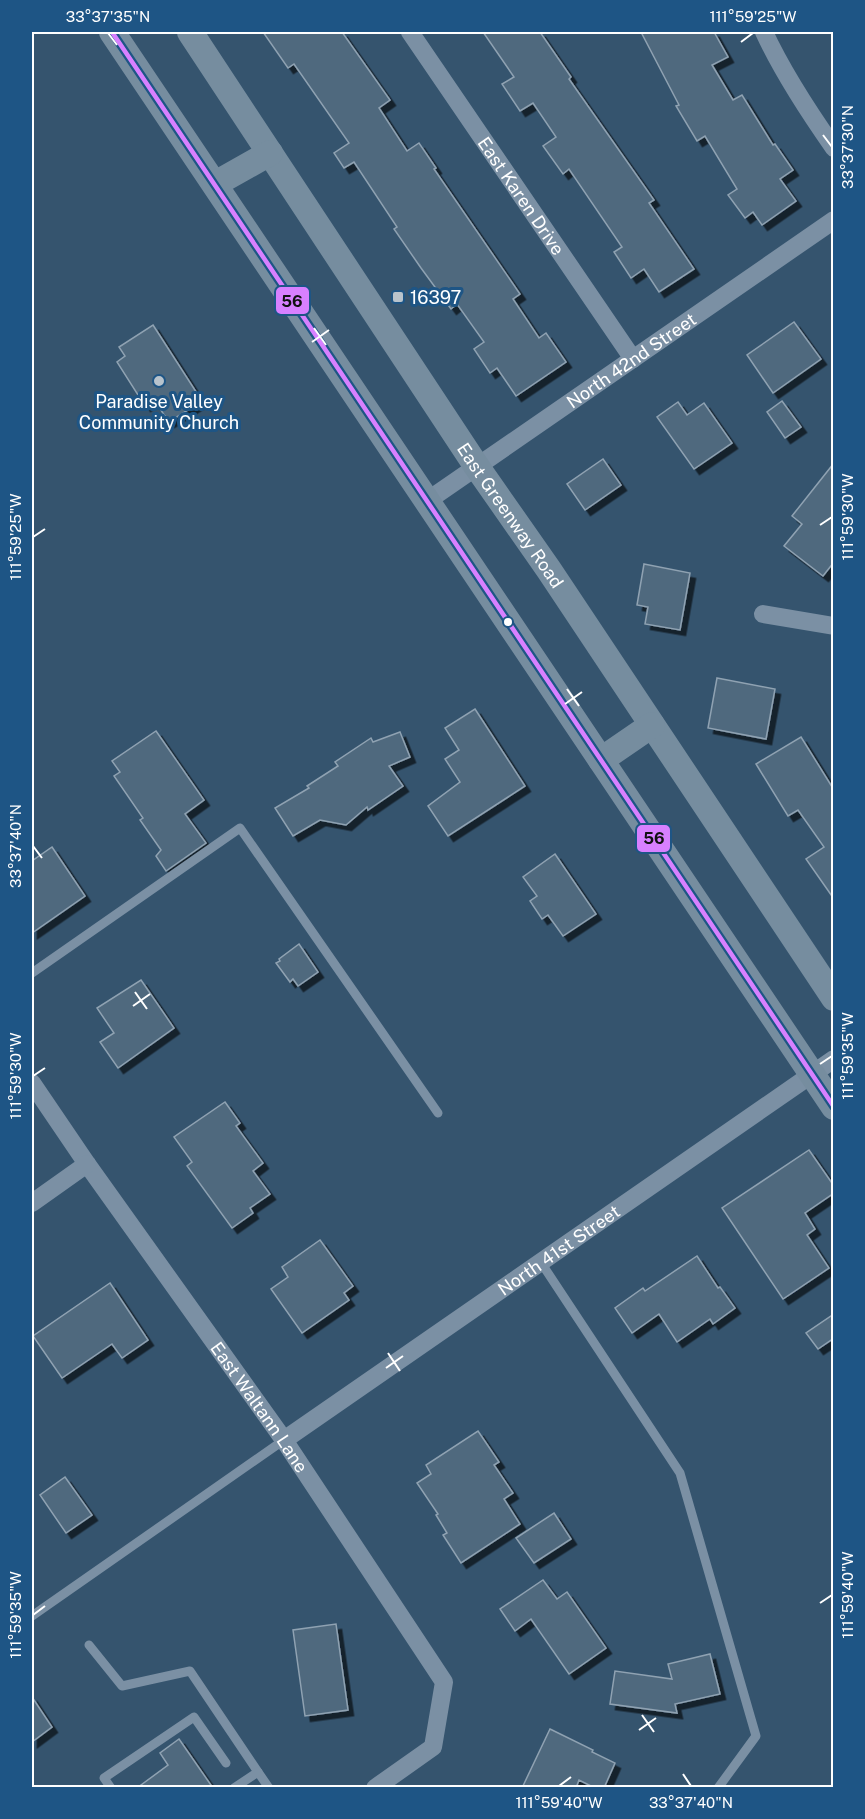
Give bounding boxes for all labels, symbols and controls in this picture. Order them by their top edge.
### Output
text: 33°37'35"N [66,8,150,25]
text: 111°59'25"W [709,8,797,25]
text: 33°37'30"N [839,105,856,189]
street label: East Karen Drive [474,133,569,259]
line badge: 56 [275,286,310,315]
place label: 16397 [410,287,461,308]
marker: 16397 [391,290,405,304]
text: 56 [281,292,303,311]
street label: North 42nd Street [562,308,700,412]
marker: Paradise Valley Community Church [152,374,166,388]
place label: Paradise Valley Community Church [79,391,239,433]
street label: East Greenway Road [453,439,568,592]
text: 111°59'30"W [839,473,856,561]
text: 111°59'25"W [7,493,24,581]
unlabelled marker [502,616,514,628]
text: 33°37'40"N [7,804,24,888]
line badge: 56 [636,824,671,853]
text: 56 [643,829,665,848]
text: 111°59'35"W [839,1012,856,1100]
text: 111°59'30"W [7,1032,24,1120]
street label: North 41st Street [493,1200,624,1299]
street label: East Waltann Lane [207,1338,313,1476]
text: 111°59'40"W [839,1551,856,1639]
text: 111°59'35"W [7,1571,24,1659]
text: 111°59'40"W [515,1794,603,1811]
text: 33°37'40"N [649,1794,733,1811]

